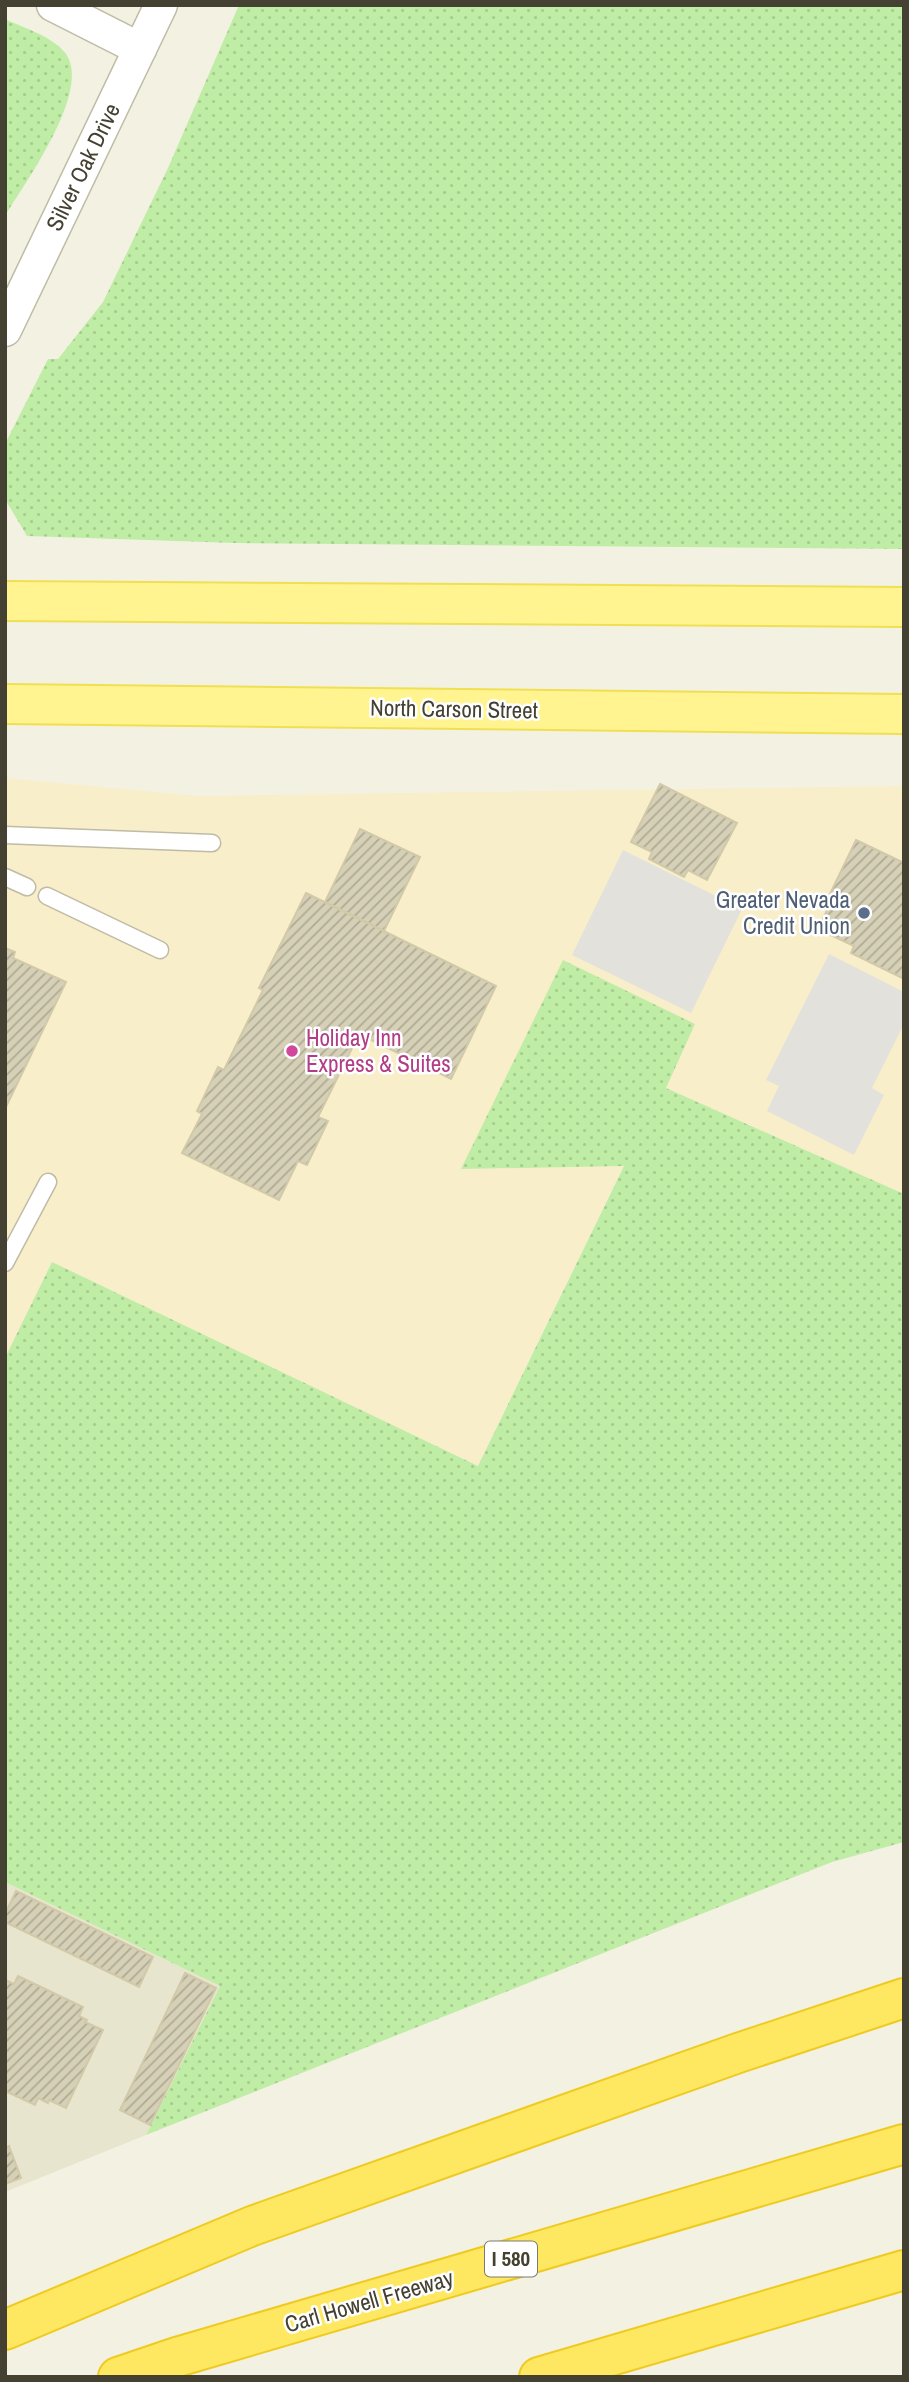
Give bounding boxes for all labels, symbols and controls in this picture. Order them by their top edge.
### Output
street label: Silver Oak Drive [38,98,127,236]
street label: North Carson Street [370,692,538,725]
place label: Greater Nevada Credit Union [716,884,851,941]
marker: Greater Nevada Credit Union [856,905,872,921]
place label: Holiday Inn Express & Suites [306,1022,451,1079]
marker: Holiday Inn Express & Suites [284,1043,300,1059]
road number: I 580 [485,2242,537,2276]
street label: Carl Howell Freeway [281,2261,457,2339]

